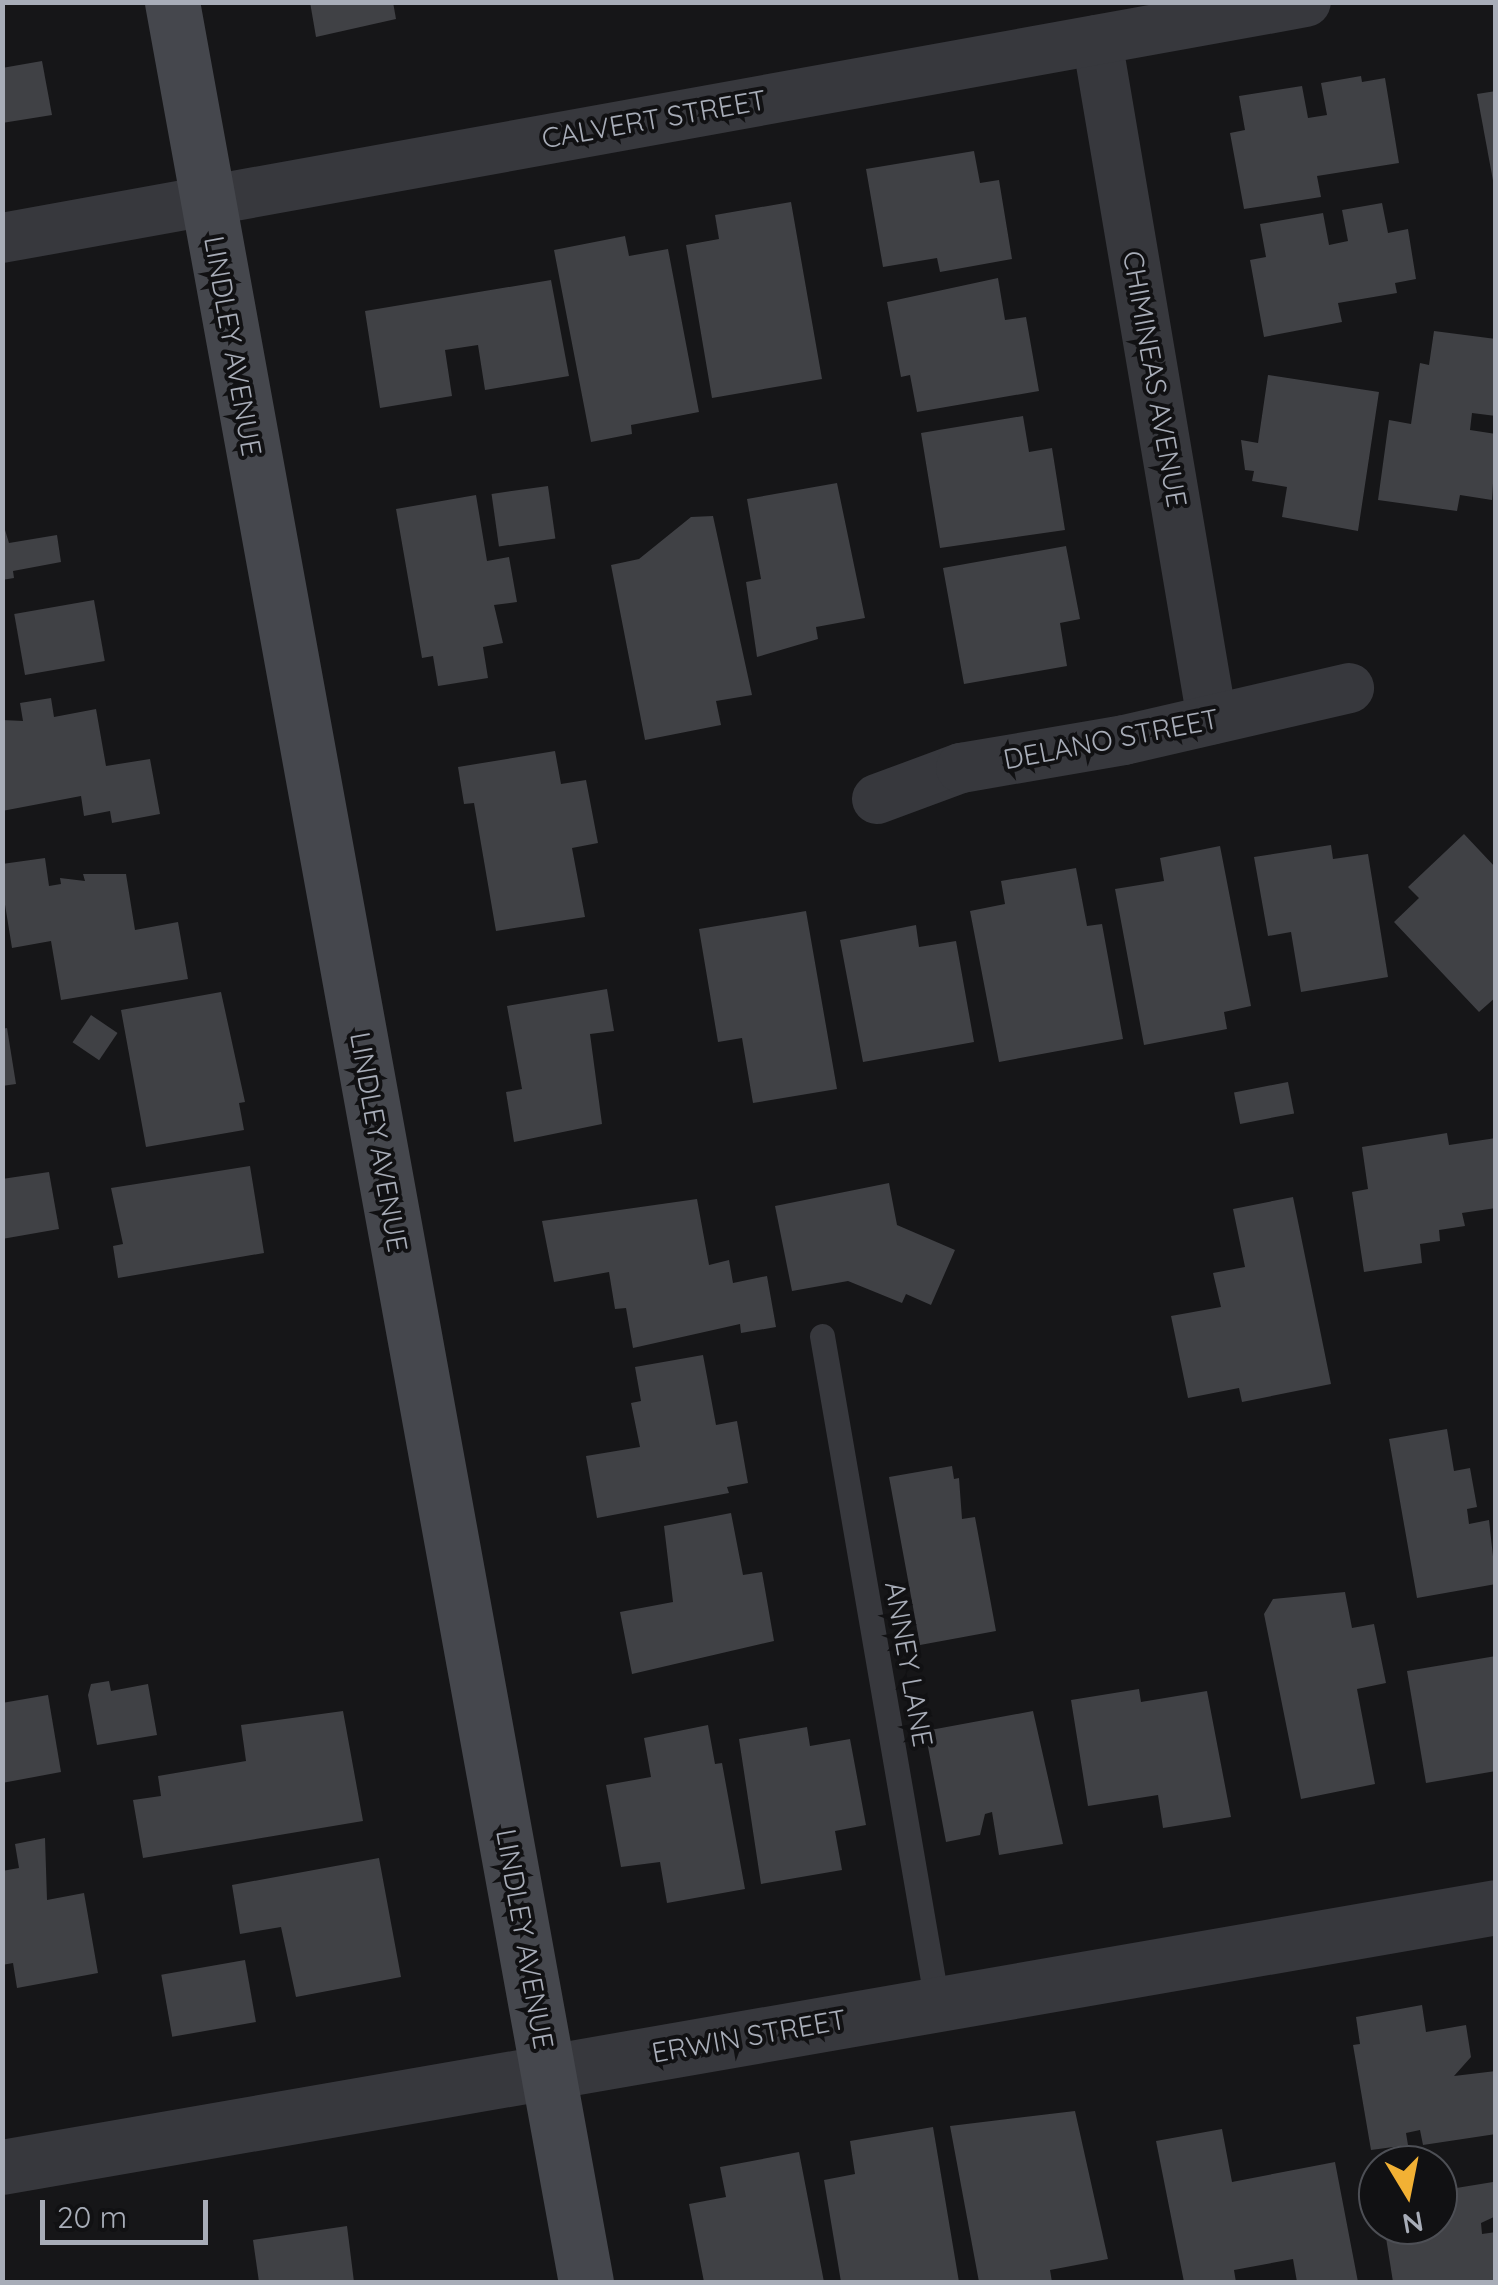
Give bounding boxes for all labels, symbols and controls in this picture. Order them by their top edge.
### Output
street label: CALVERT STREET [539,83,769,155]
street label: LINDLEY AVENUE [197,233,269,459]
street label: CHIMINEAS AVENUE [1116,248,1194,510]
street label: DELANO STREET [1000,702,1222,776]
street label: LINDLEY AVENUE [343,1029,415,1255]
street label: ANNEY LANE [878,1579,940,1749]
street label: LINDLEY AVENUE [489,1826,561,2052]
street label: ERWIN STREET [649,2002,849,2070]
north arrow [1358,2145,1458,2245]
scale bar [45,2180,212,2242]
text: 20 m [57,2198,127,2236]
text: N [1400,2204,1426,2242]

